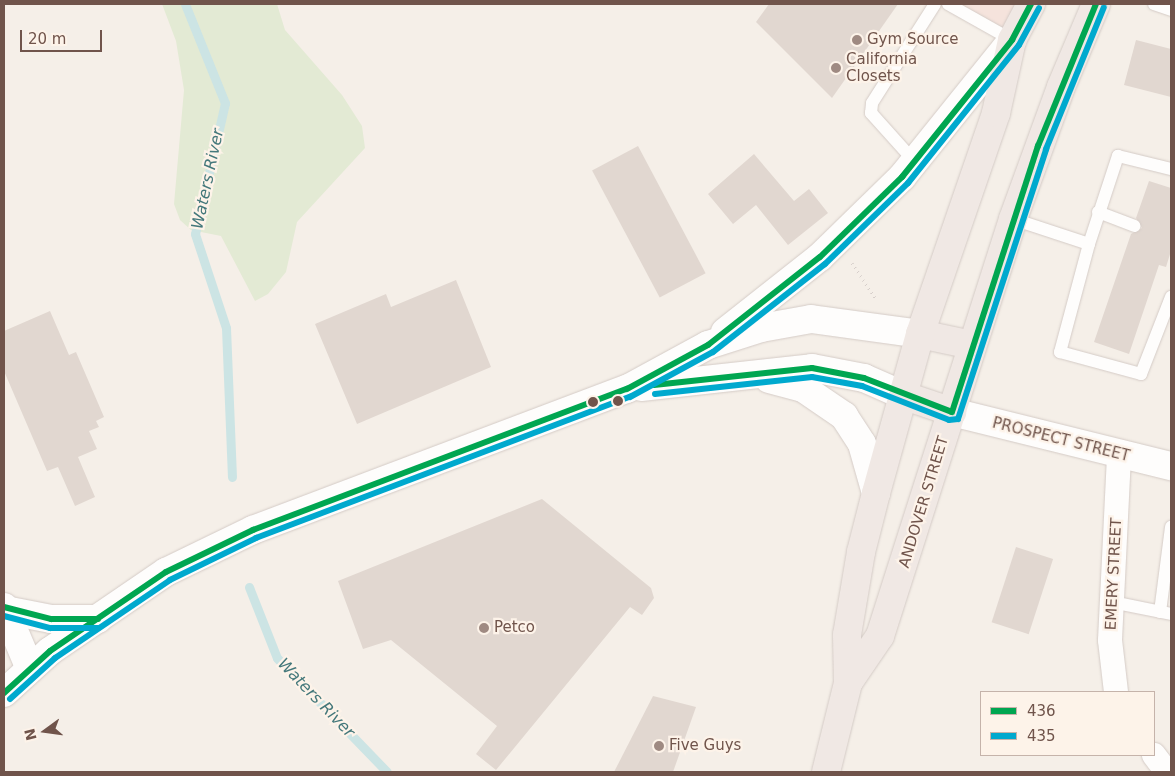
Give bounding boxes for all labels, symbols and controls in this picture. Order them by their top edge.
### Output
scale bar [22,20,105,52]
text: 20 m [28,30,66,48]
place label: Gym Source [867,31,958,49]
marker: Gym Source [851,34,863,46]
place label: California Closets [846,50,917,85]
marker: California Closets [830,62,842,74]
water label: Waters River [188,127,228,231]
unlabelled marker [613,396,623,406]
unlabelled marker [588,397,598,407]
street label: PROSPECT STREET [990,414,1132,466]
street label: ANDOVER STREET [895,434,953,570]
street label: EMERY STREET [1102,517,1126,631]
place label: Petco [494,619,535,637]
marker: Petco [478,622,490,634]
water label: Waters River [274,655,358,741]
legend [980,691,1155,756]
text: 436 [1027,702,1056,720]
north arrow [20,706,70,756]
text: N [21,727,40,742]
text: 435 [1027,727,1056,745]
place label: Five Guys [669,737,741,755]
marker: Five Guys [653,740,665,752]

